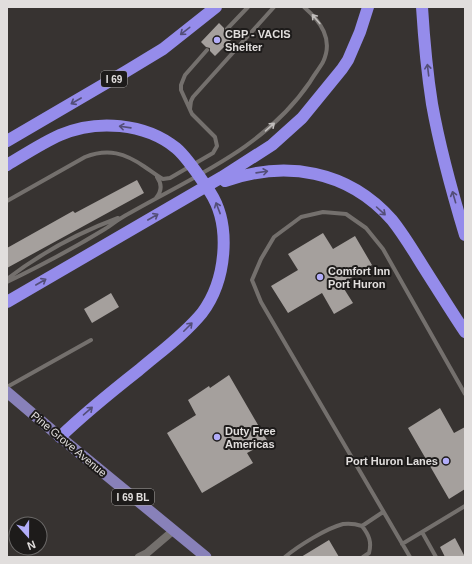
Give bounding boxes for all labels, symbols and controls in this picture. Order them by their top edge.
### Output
one-way arrow [312,14,321,25]
one-way arrow [180,27,191,35]
place label: CBP - VACIS Shelter [225,28,291,53]
marker: CBP - VACIS Shelter [212,35,222,45]
one-way arrow [424,64,432,77]
road number: I 69 [101,71,127,87]
one-way arrow [70,97,82,105]
one-way arrow [265,122,275,131]
one-way arrow [118,123,131,131]
one-way arrow [255,168,268,176]
one-way arrow [449,191,457,204]
one-way arrow [214,203,222,215]
one-way arrow [376,206,387,215]
one-way arrow [147,212,159,220]
place label: Comfort Inn Port Huron [328,265,391,290]
marker: Comfort Inn Port Huron [315,272,325,282]
one-way arrow [35,278,47,286]
one-way arrow [183,322,193,332]
one-way arrow [83,406,93,415]
street label: Pine Grove Avenue [29,409,109,479]
place label: Duty Free Americas [225,425,276,450]
marker: Duty Free Americas [212,432,222,442]
place label: Port Huron Lanes [346,455,438,467]
marker: Port Huron Lanes [441,456,451,466]
road number: I 69 BL [112,489,154,505]
north arrow [8,516,48,556]
text: N [26,538,37,552]

